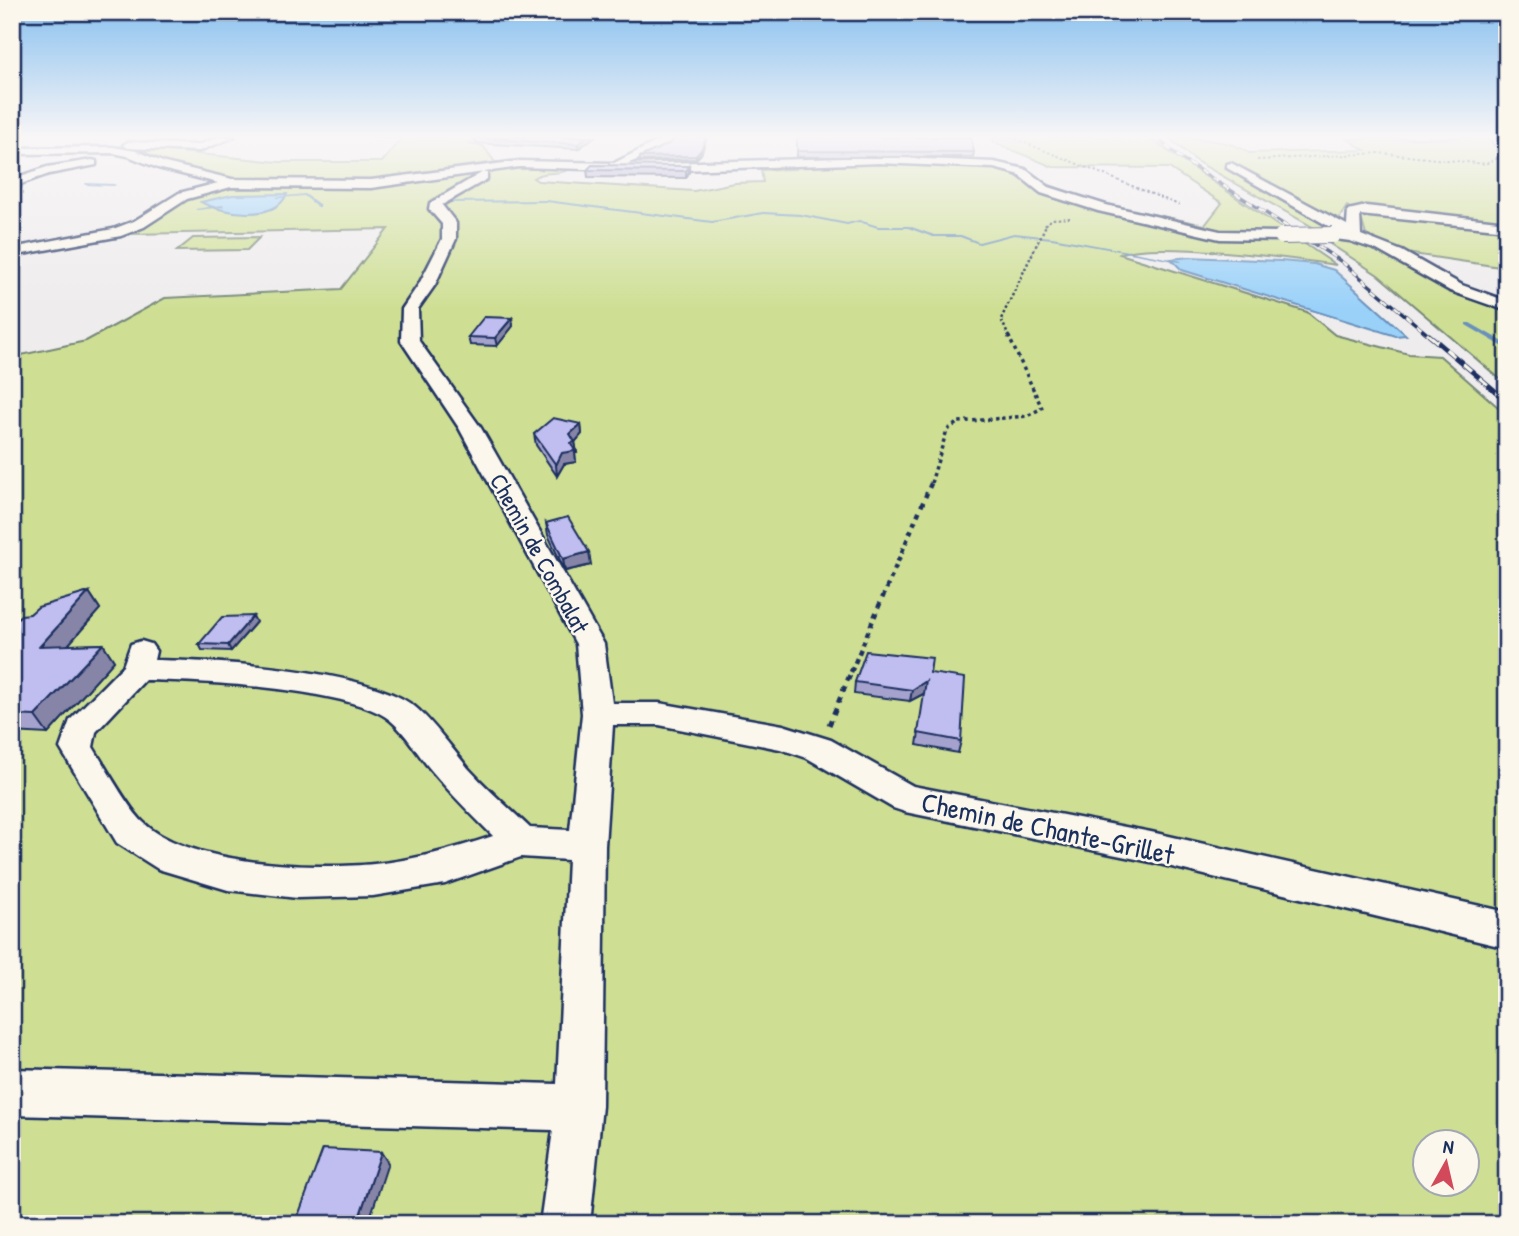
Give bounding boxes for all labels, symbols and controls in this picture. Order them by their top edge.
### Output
street label: Chemin de Combalat [483,467,597,639]
street label: Chemin de Chante-Grillet [918,783,1178,873]
north arrow [1410,1128,1480,1198]
text: N [1442,1133,1455,1160]

